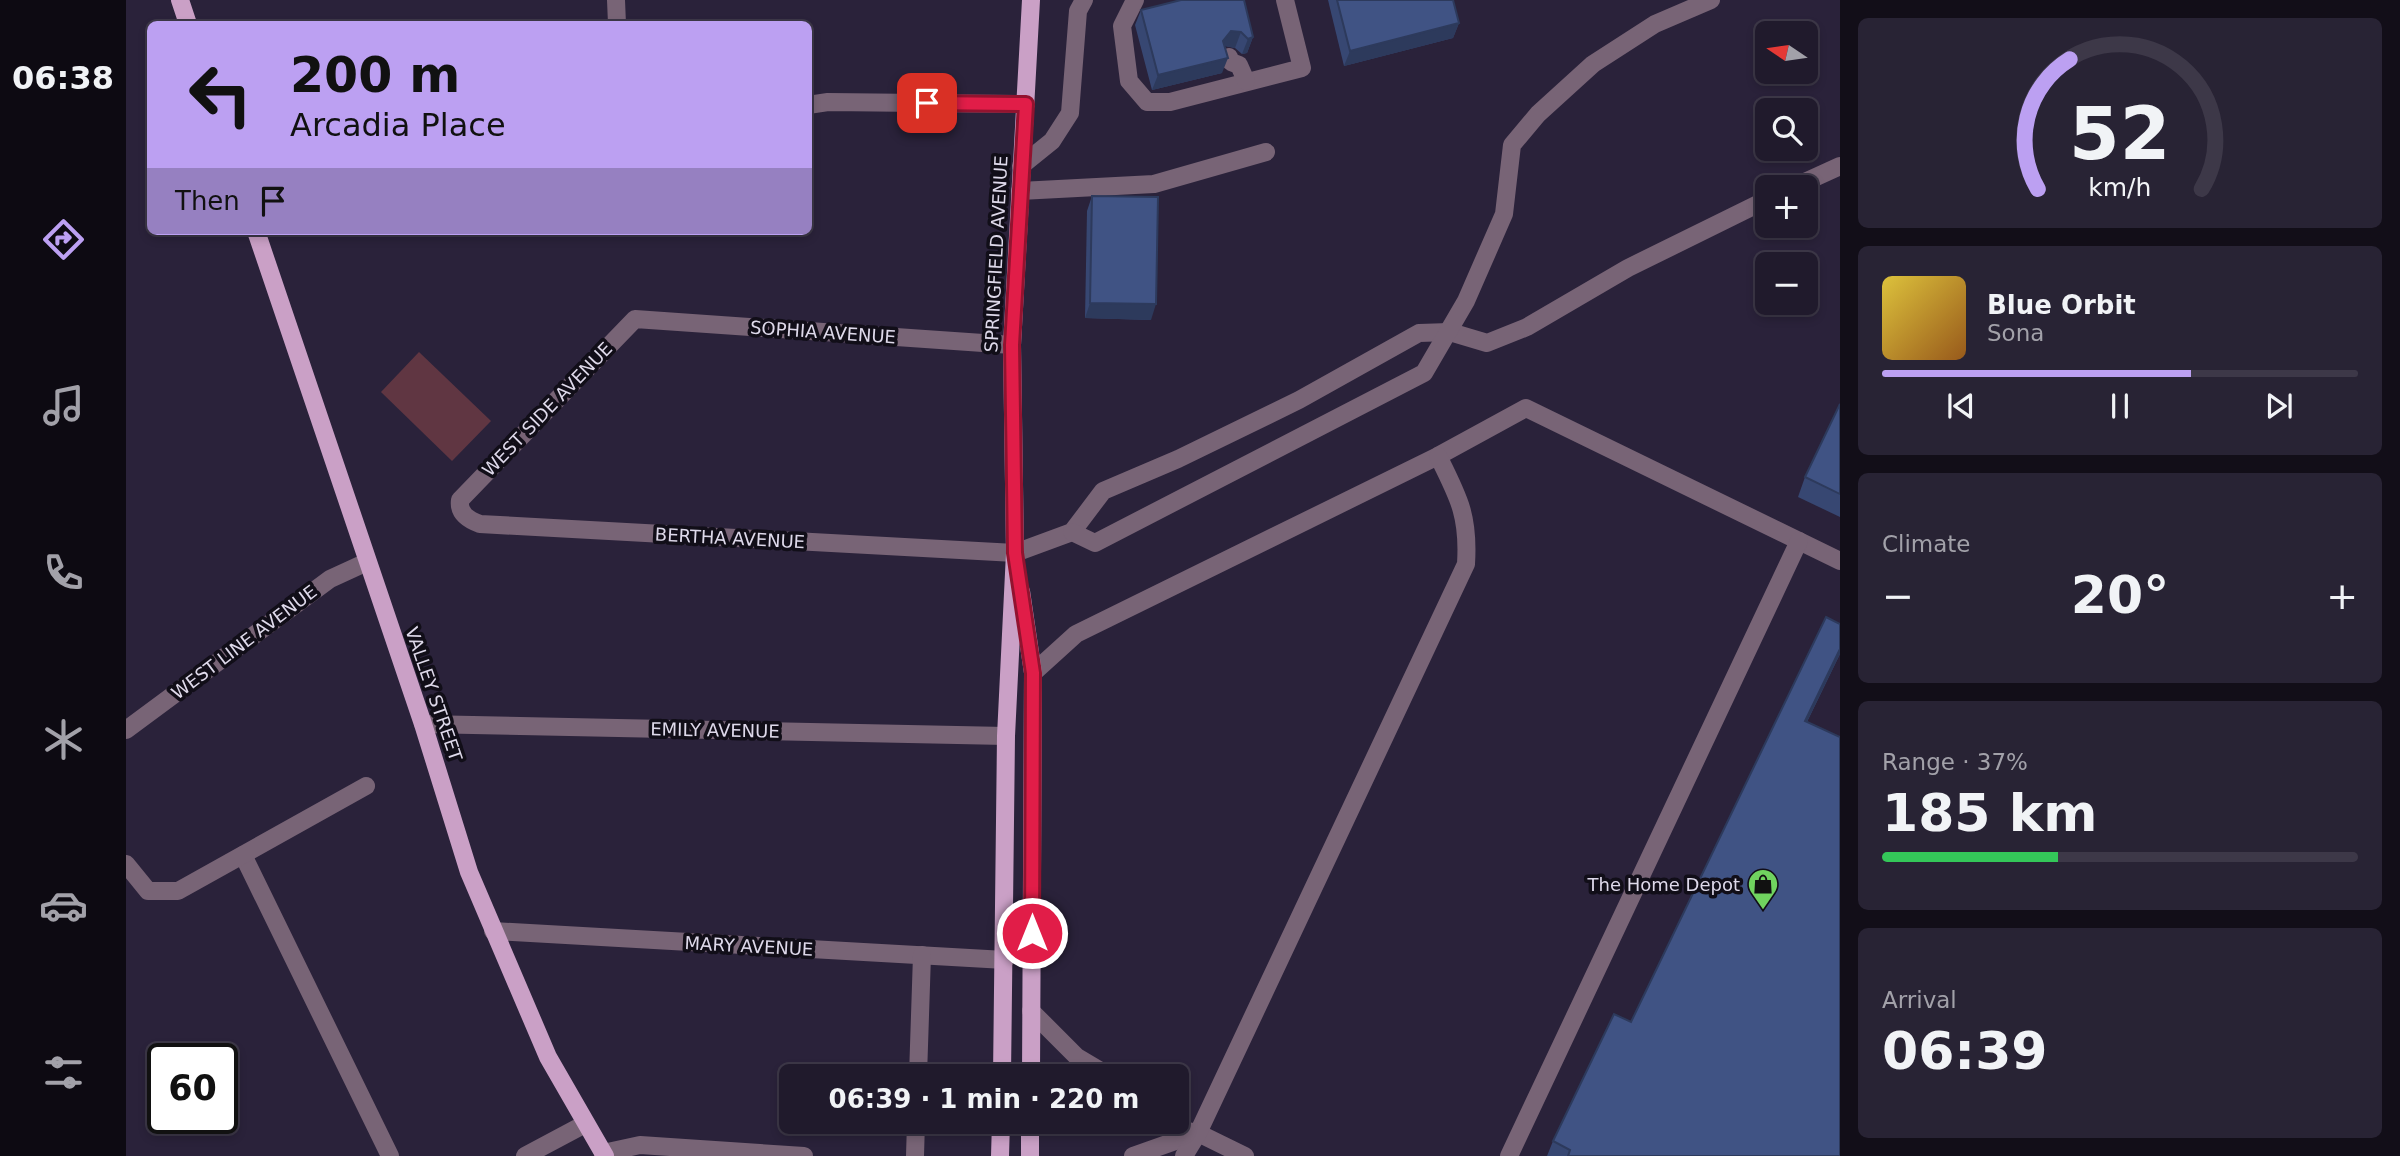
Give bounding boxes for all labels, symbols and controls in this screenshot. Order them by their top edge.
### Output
north arrow [1755,21,1818,84]
map controls [1755,21,1818,315]
text: 200 m [290,47,460,104]
icon: left [175,49,266,140]
text: 06:38 [12,59,114,97]
pin [897,73,957,133]
icon: arrive [908,84,946,122]
text: 52 [2069,91,2171,176]
button: search [1755,98,1818,161]
text: Arcadia Place [290,106,506,144]
street label: SPRINGFIELD AVENUE [980,155,1012,353]
text: km/h [2088,173,2152,202]
button: + [1755,175,1818,238]
icon: arrive [254,182,292,220]
text: Then [175,186,240,216]
icon: directions [39,215,88,264]
button: − [1755,252,1818,315]
text: Blue Orbit [1987,290,2136,320]
street label: SOPHIA AVENUE [749,316,897,348]
text: Sona [1987,320,2044,346]
street label: WEST SIDE AVENUE [478,338,616,480]
icon: music [39,381,88,430]
icon: previous [1942,387,1980,425]
icon: pause [2101,387,2139,425]
icon: next [2260,387,2298,425]
street label: BERTHA AVENUE [654,524,806,552]
text: Climate [1882,531,1971,557]
icon: phone [39,548,88,597]
text: 20° [2071,565,2169,625]
text: − [1882,574,1914,618]
text: + [2326,574,2358,618]
street label: WEST LINE AVENUE [167,581,321,703]
street label: VALLEY STREET [401,624,467,765]
icon: climate [39,715,88,764]
street label: EMILY AVENUE [650,718,780,742]
text: Range · 37% [1882,749,2028,775]
text: 185 km [1882,783,2097,843]
shop icon: The Home Depot [1746,867,1780,911]
place label: The Home Depot [1586,874,1740,895]
icon: car [39,881,88,930]
position arrow [995,896,1069,970]
street label: MARY AVENUE [684,932,814,960]
text: Arrival [1882,987,1957,1013]
text: 06:39 [1882,1021,2048,1081]
speed limit sign: 60 [147,1043,238,1134]
icon: filters [39,1048,88,1097]
text: 06:39 · 1 min · 220 m [829,1084,1139,1114]

